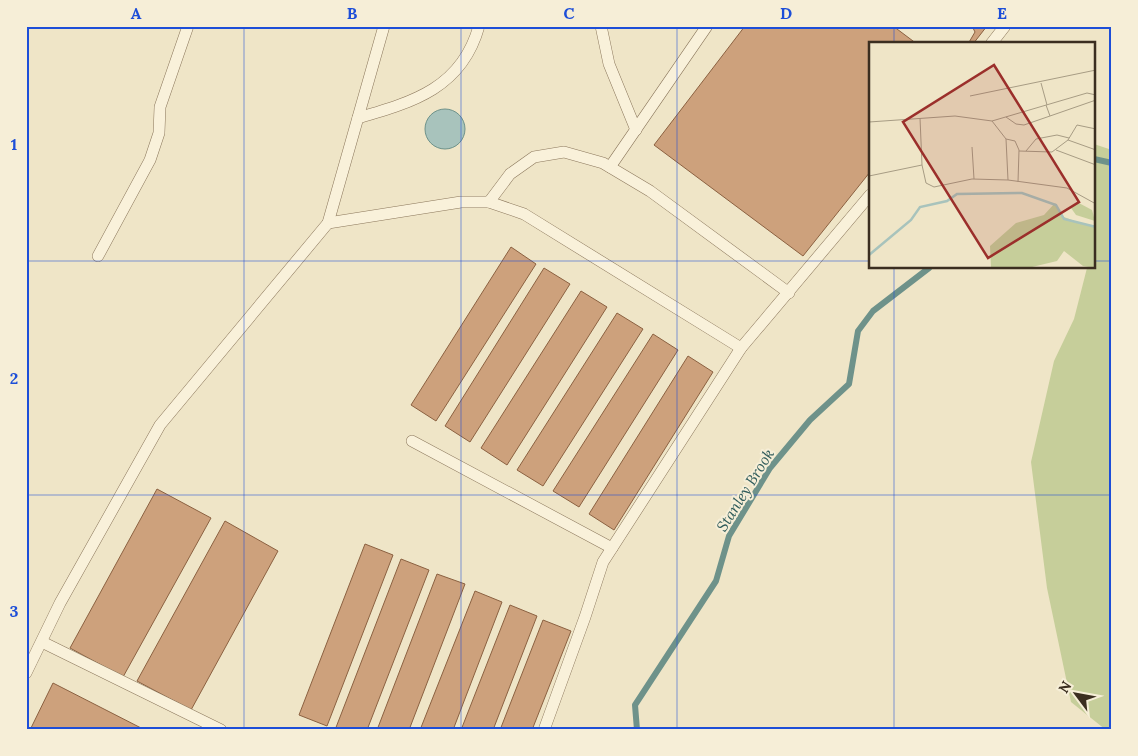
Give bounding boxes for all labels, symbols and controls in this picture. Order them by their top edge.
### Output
text: A [131,3,142,23]
text: B [347,3,358,23]
text: C [563,3,575,23]
text: D [780,3,792,23]
text: E [997,3,1007,23]
inset map [869,42,1096,269]
text: 1 [11,134,17,154]
text: 2 [10,368,18,388]
water label: Stanley Brook [712,445,778,535]
text: 3 [10,601,19,621]
north arrow [1050,668,1100,718]
text: N [1054,678,1076,696]

